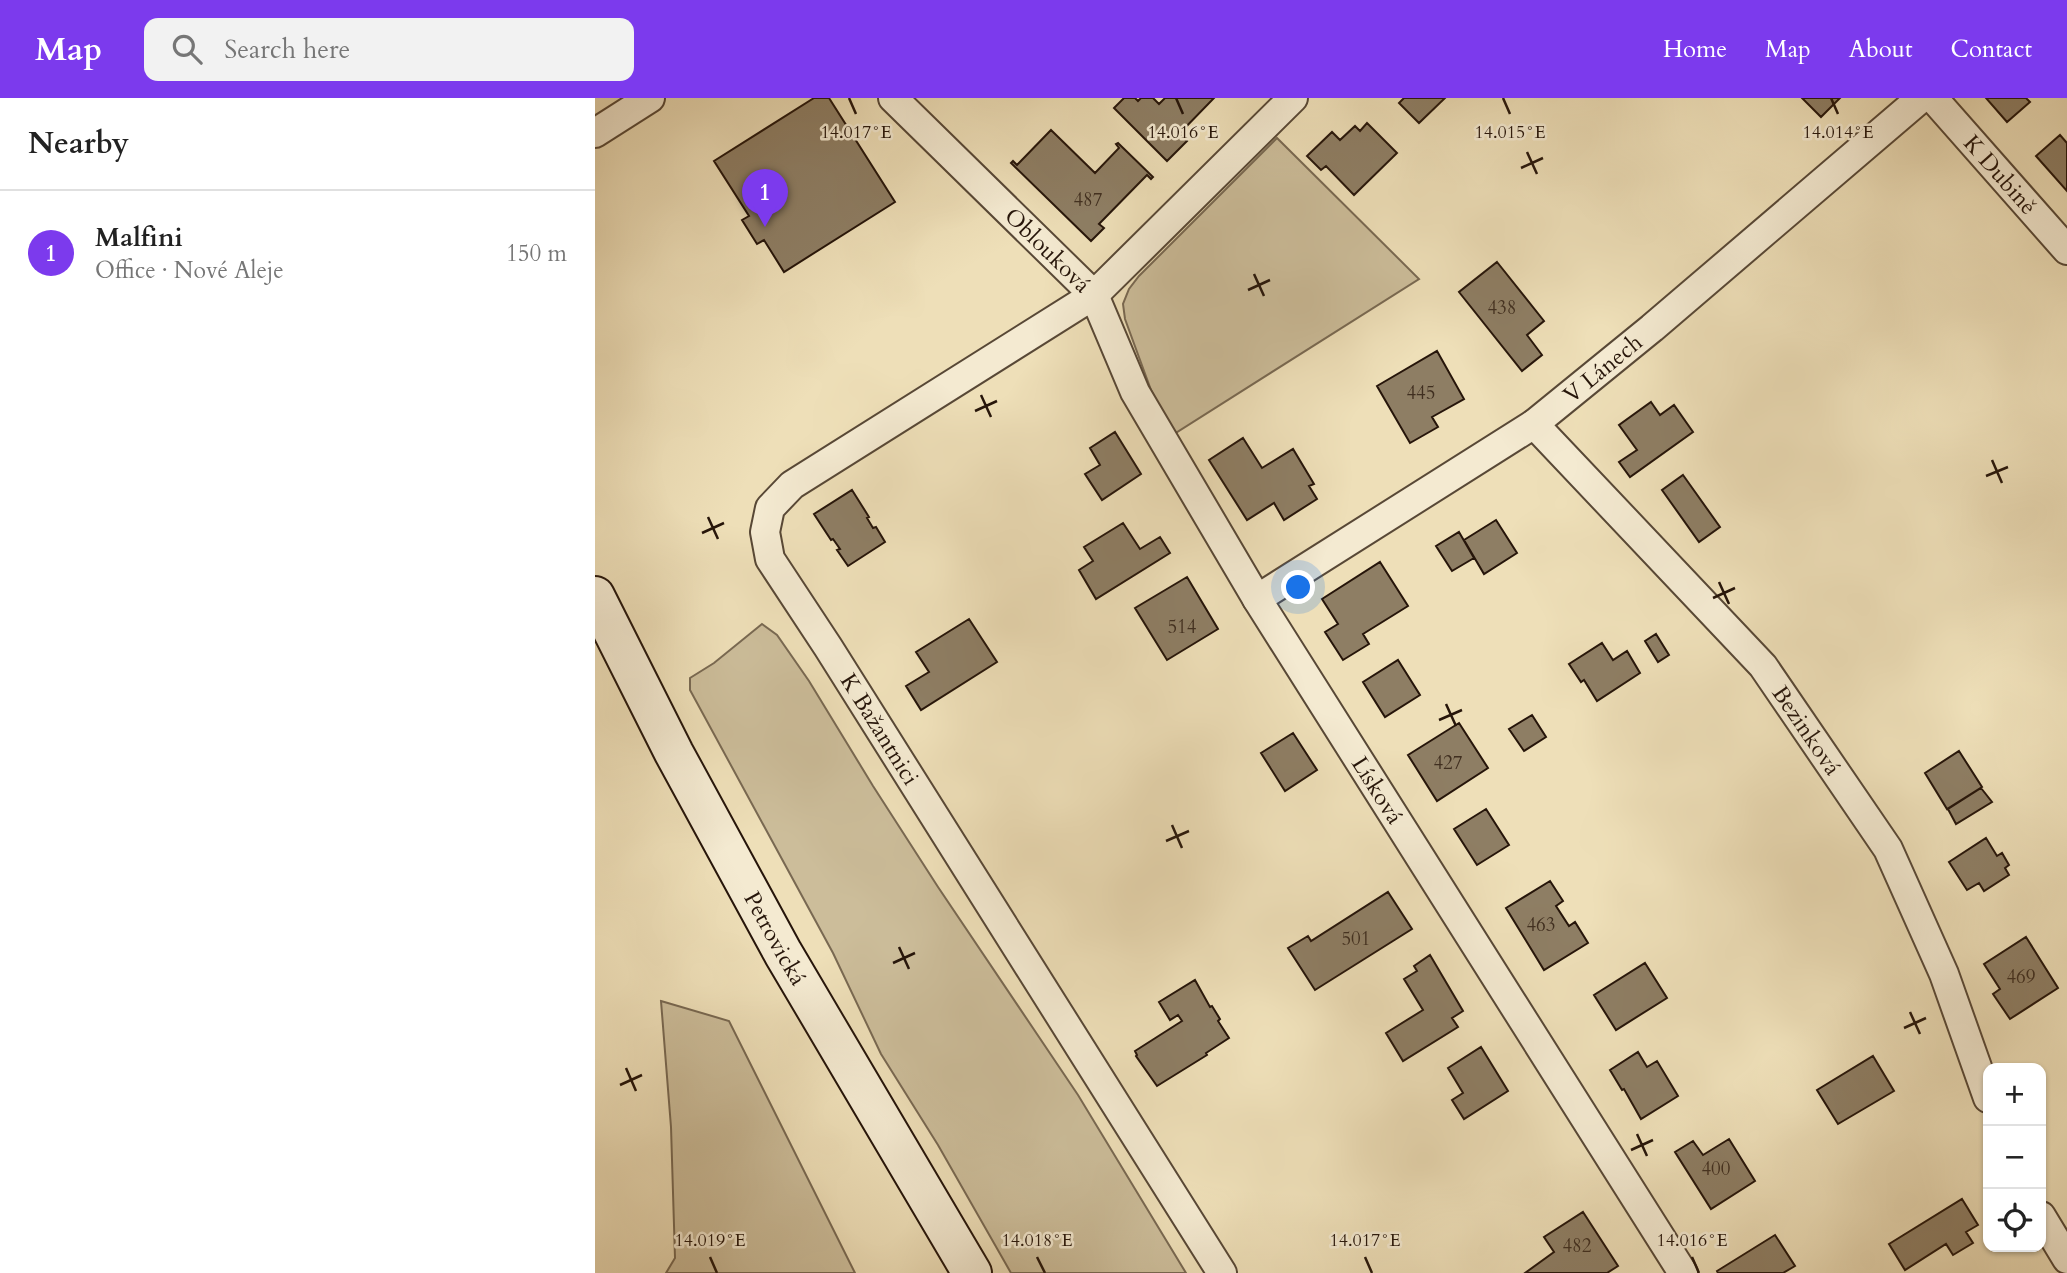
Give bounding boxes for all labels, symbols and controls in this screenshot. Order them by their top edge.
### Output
search box [144,18,634,81]
text: Map [35,27,102,72]
icon: search [168,30,206,68]
text: Search here [224,32,350,67]
text: Home [1663,33,1727,66]
text: Map [1765,33,1811,66]
text: About [1849,33,1913,66]
text: Contact [1951,33,2032,66]
text: 14.017°E [821,120,892,145]
text: 14.016°E [1148,120,1219,145]
text: 14.015°E [1475,120,1546,145]
text: 14.014°E [1803,120,1874,145]
text: Nearby [28,123,129,164]
street label: K Dubině [1956,128,2044,221]
pin: 1 [742,169,788,227]
house number: 487 [1073,187,1103,213]
street label: Oblouková [998,201,1098,300]
text: Malfini [95,220,183,255]
text: 1 [45,238,57,269]
text: 150 m [506,238,567,269]
text: Office · Nové Aleje [95,255,284,286]
house number: 438 [1487,295,1517,321]
street label: V Lánech [1557,327,1649,410]
house number: 445 [1406,380,1436,406]
your location [1281,570,1315,604]
house number: 514 [1167,614,1197,640]
street label: K Bažantnici [833,668,926,791]
street label: Bezinková [1765,680,1848,782]
street label: Lísková [1344,750,1410,830]
house number: 427 [1433,750,1463,776]
street label: Petrovická [736,886,814,991]
house number: 463 [1526,912,1556,938]
house number: 501 [1341,926,1371,952]
house number: 469 [2006,964,2036,990]
map controls [1983,1063,2046,1252]
button: + [1983,1063,2046,1126]
button: − [1983,1126,2046,1189]
house number: 400 [1701,1156,1731,1182]
button: locate [1983,1189,2046,1252]
text: 14.019°E [675,1228,746,1253]
text: 14.018°E [1002,1228,1073,1253]
text: 14.017°E [1330,1228,1401,1253]
text: 14.016°E [1657,1228,1728,1253]
house number: 482 [1562,1233,1592,1259]

